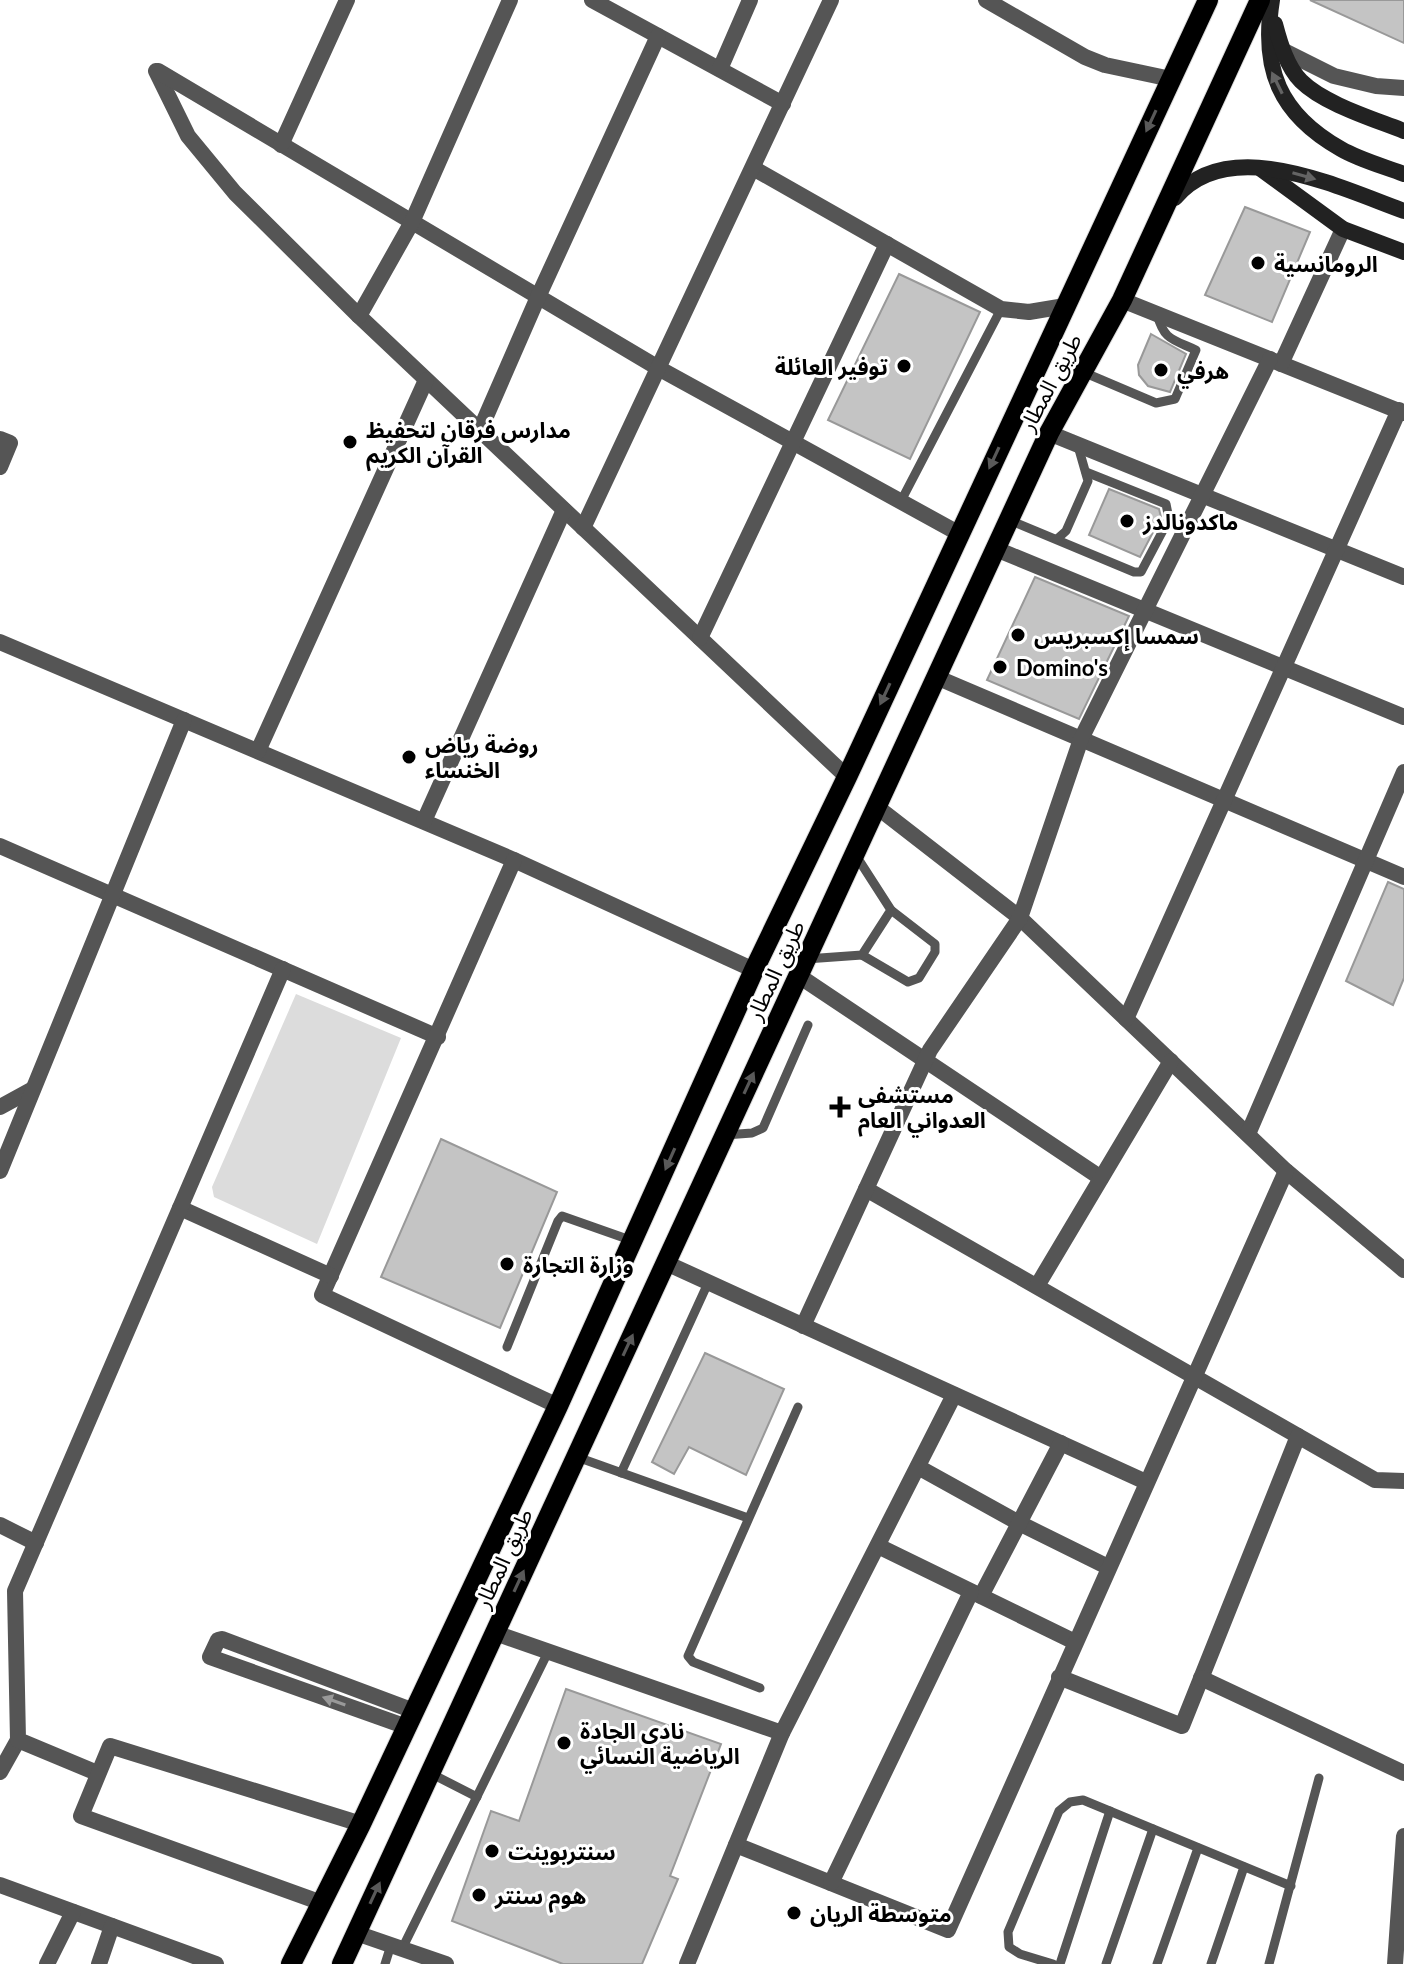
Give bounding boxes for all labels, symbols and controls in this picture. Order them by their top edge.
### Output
one-way arrow [1270,71,1284,95]
one-way arrow [1144,110,1158,133]
one-way arrow [1292,171,1317,183]
place label: الرومانسية [1274,250,1378,277]
marker: الرومانسية [1249,254,1267,272]
street label: طريق المطار [1013,329,1088,437]
place label: توفير العائلة [775,353,888,380]
marker: توفير العائلة [895,357,913,375]
place label: هرفي [1177,357,1229,389]
marker: هرفي [1152,361,1170,379]
place label: مدارس فرقان لتحفيظ القرآن الكريم [366,416,571,472]
marker: مدارس فرقان لتحفيظ القرآن الكريم [341,433,359,451]
one-way arrow [987,447,1001,470]
place label: ماكدونالدز [1142,508,1238,536]
marker: ماكدونالدز [1118,512,1136,530]
place label: سمسا إكسبريس [1034,622,1199,652]
marker: سمسا إكسبريس [1009,626,1027,644]
place label: Domino's [1016,654,1108,681]
marker: Domino's [991,658,1009,676]
one-way arrow [878,683,891,706]
place label: روضة رياض الخنساء [425,731,538,783]
marker: روضة رياض الخنساء [400,748,418,766]
street label: طريق المطار [740,916,811,1025]
one-way arrow [742,1072,756,1095]
place label: مستشفى العدواني العام [858,1081,986,1138]
marker: مستشفى العدواني العام [829,1096,851,1118]
one-way arrow [663,1147,676,1171]
place label: وزارة التجارة [523,1251,634,1279]
marker: وزارة التجارة [498,1255,516,1273]
one-way arrow [621,1333,635,1357]
street label: طريق المطار [468,1504,539,1613]
one-way arrow [512,1569,526,1593]
one-way arrow [321,1694,345,1707]
place label: نادي الجادة الرياضية النسائي [580,1717,740,1774]
marker: نادي الجادة الرياضية النسائي [555,1734,573,1752]
place label: سنتربوينت [508,1838,616,1865]
marker: سنتربوينت [483,1842,501,1860]
one-way arrow [368,1881,382,1905]
place label: هوم سنتر [494,1882,586,1913]
marker: هوم سنتر [470,1886,488,1904]
place label: متوسطة الريان [810,1900,952,1927]
marker: متوسطة الريان [785,1904,803,1922]

